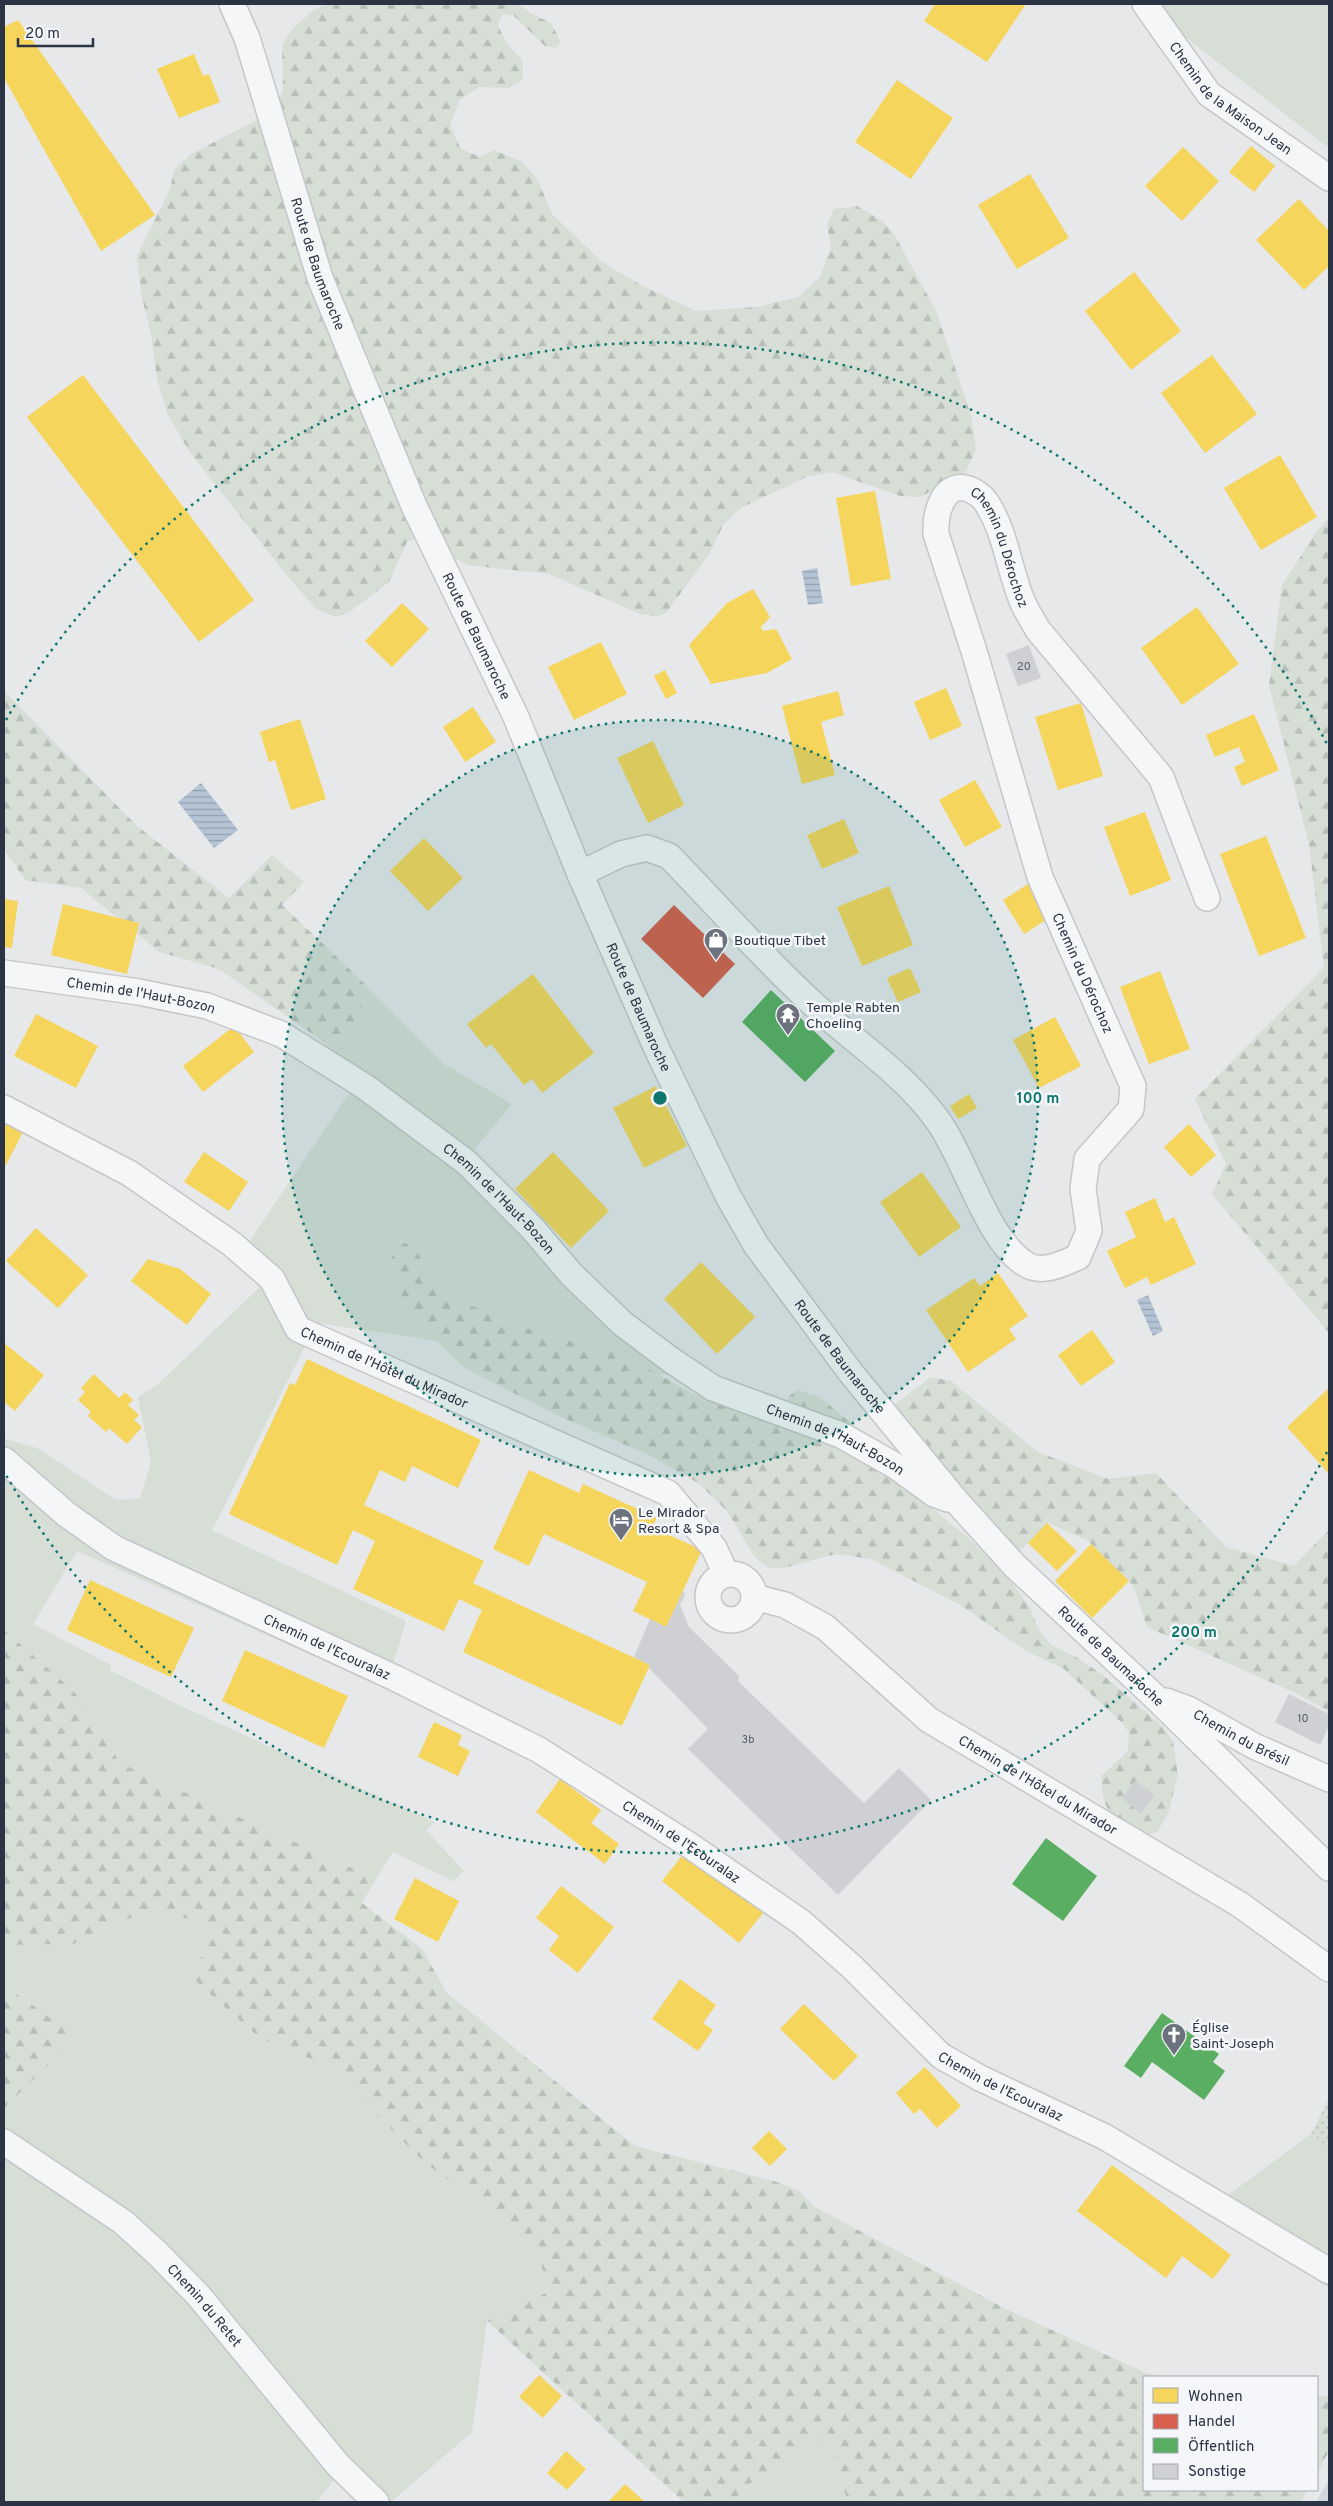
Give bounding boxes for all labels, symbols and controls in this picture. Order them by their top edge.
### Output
scale bar [18,15,92,47]
text: 20 m [25,25,60,44]
street label: Chemin de la Maison Jean [1165,39,1295,159]
street label: Route de Baumaroche [286,196,348,333]
street label: Chemin du Dérochoz [967,484,1031,611]
street label: Route de Baumaroche [438,570,513,703]
house number: 20 [1017,660,1031,674]
street label: Chemin du Dérochoz [1047,911,1116,1037]
shop icon: Boutique Tibet [703,927,729,961]
place label: Boutique Tibet [734,933,826,950]
street label: Route de Baumaroche [601,941,674,1075]
street label: Chemin de l'Haut-Bozon [65,975,218,1018]
place label: Temple Rabten Choeling [806,1000,900,1033]
temple icon: Temple Rabten Choeling [775,1002,801,1036]
centre of rings [651,1089,669,1107]
text: 100 m [1017,1090,1059,1109]
street label: Chemin de l'Haut-Bozon [439,1140,558,1258]
street label: Route de Baumaroche [790,1297,888,1418]
street label: Chemin de l'Hôtel du Mirador [297,1324,471,1413]
street label: Chemin de l'Haut-Bozon [763,1401,907,1480]
place label: Le Mirador Resort & Spa [638,1505,719,1538]
hotel icon: Le Mirador Resort & Spa [608,1507,634,1541]
street label: Route de Baumaroche [1054,1603,1167,1711]
street label: Chemin de l'Ecouralaz [260,1611,393,1685]
text: 200 m [1171,1624,1217,1643]
street label: Chemin du Brésil [1190,1707,1292,1771]
house number: 10 [1297,1712,1309,1726]
street label: Chemin de l'Hôtel du Mirador [955,1732,1120,1840]
house number: 3b [742,1733,754,1747]
street label: Chemin de l'Ecouralaz [618,1798,743,1888]
place label: Église Saint-Joseph [1192,2019,1274,2053]
church icon: Église Saint-Joseph [1161,2022,1187,2056]
street label: Chemin de l'Ecouralaz [934,2049,1066,2126]
street label: Chemin du Retet [163,2261,244,2351]
legend [1143,2376,1318,2491]
text: Wohnen [1188,2388,1243,2407]
text: Handel [1188,2413,1235,2432]
text: Öffentlich [1188,2437,1255,2457]
text: Sonstige [1188,2463,1246,2482]

